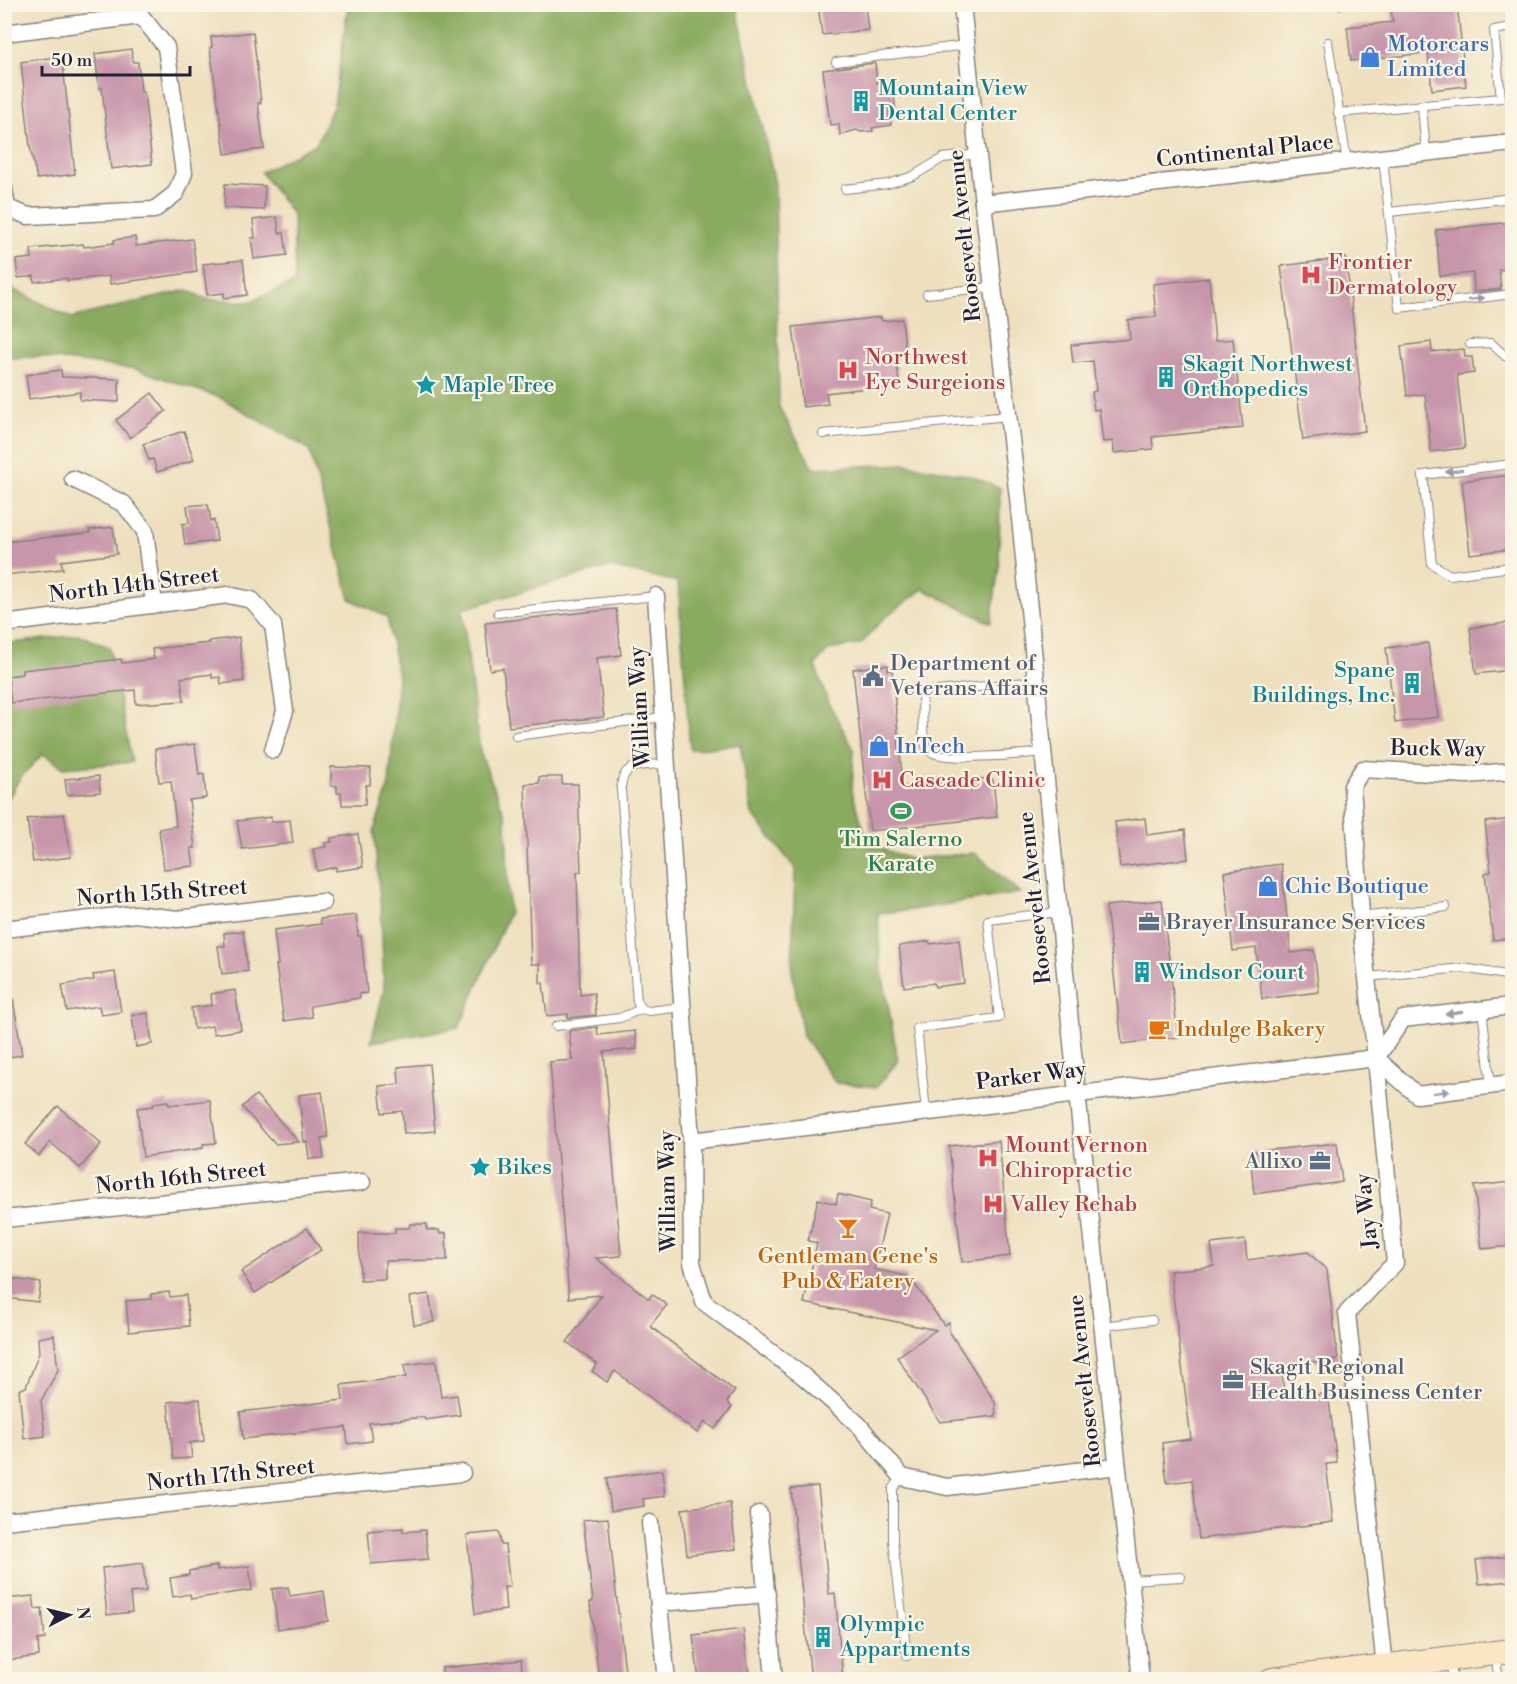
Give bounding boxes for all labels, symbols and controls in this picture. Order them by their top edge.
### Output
place label: Motorcars Limited [1387,31,1489,83]
scale bar [42,39,190,77]
shop icon: Motorcars Limited [1358,45,1382,69]
text: 50 m [51,49,93,72]
place label: Mountain View Dental Center [878,75,1028,127]
building icon: Mountain View Dental Center [849,89,873,113]
street label: Continental Place [1155,128,1335,174]
street label: Roosevelt Avenue [943,148,987,324]
place label: Frontier Dermatology [1328,249,1458,301]
hospital icon: Frontier Dermatology [1299,263,1323,287]
one-way arrow [1467,294,1486,303]
place label: Northwest Eye Surgeions [865,344,1005,396]
place label: Skagit Northwest Orthopedics [1183,351,1353,403]
hospital icon: Northwest Eye Surgeions [836,358,860,382]
building icon: Skagit Northwest Orthopedics [1154,365,1178,389]
place label: Maple Tree [443,372,555,399]
place icon: Maple Tree [414,373,438,397]
one-way arrow [1445,466,1464,476]
street label: North 14th Street [47,561,221,609]
street label: William Way [623,645,657,770]
place label: Department of Veterans Affairs [889,650,1048,702]
place label: Spane Buildings, Inc. [1251,657,1395,709]
public building icon: Department of Veterans Affairs [861,664,885,688]
building icon: Spane Buildings, Inc. [1400,671,1424,695]
place label: InTech [896,733,965,760]
shop icon: InTech [867,734,891,758]
street label: Buck Way [1389,735,1486,763]
place label: Cascade Clinic [899,767,1046,794]
hospital icon: Cascade Clinic [870,768,894,792]
sports icon: Tim Salerno Karate [889,799,913,823]
street label: Roosevelt Avenue [1013,810,1057,986]
place label: Tim Salerno Karate [839,826,963,878]
place label: Chic Boutique [1285,873,1429,900]
street label: North 15th Street [76,874,249,912]
shop icon: Chic Boutique [1256,874,1280,898]
place label: Brayer Insurance Services [1165,909,1426,936]
office icon: Brayer Insurance Services [1137,910,1161,934]
place label: Windsor Court [1158,959,1305,986]
building icon: Windsor Court [1130,960,1154,984]
one-way arrow [1445,1008,1464,1018]
place label: Indulge Bakery [1176,1016,1326,1043]
cafe icon: Indulge Bakery [1147,1017,1171,1041]
street label: Parker Way [974,1056,1088,1096]
one-way arrow [1431,1087,1450,1097]
street label: William Way [653,1130,683,1253]
place label: Mount Vernon Chiropractic [1005,1132,1148,1184]
hospital icon: Mount Vernon Chiropractic [976,1146,1000,1170]
place label: Allixo [1244,1148,1303,1175]
office icon: Allixo [1308,1149,1332,1173]
place label: Bikes [496,1154,552,1181]
place icon: Bikes [468,1155,492,1179]
street label: North 16th Street [94,1156,268,1200]
street label: Jay Way [1350,1172,1384,1251]
place label: Valley Rehab [1009,1191,1137,1218]
hospital icon: Valley Rehab [981,1192,1005,1216]
bar icon: Gentleman Gene's Pub & Eatery [836,1216,860,1240]
place label: Gentleman Gene's Pub & Eatery [758,1243,938,1295]
street label: Roosevelt Avenue [1063,1293,1107,1469]
place label: Skagit Regional Health Business Center [1250,1354,1483,1406]
office icon: Skagit Regional Health Business Center [1221,1368,1245,1392]
street label: North 17th Street [145,1453,317,1497]
north arrow [39,1585,99,1645]
text: N [72,1606,94,1621]
place label: Olympic Appartments [839,1611,970,1663]
building icon: Olympic Appartments [811,1625,835,1649]

